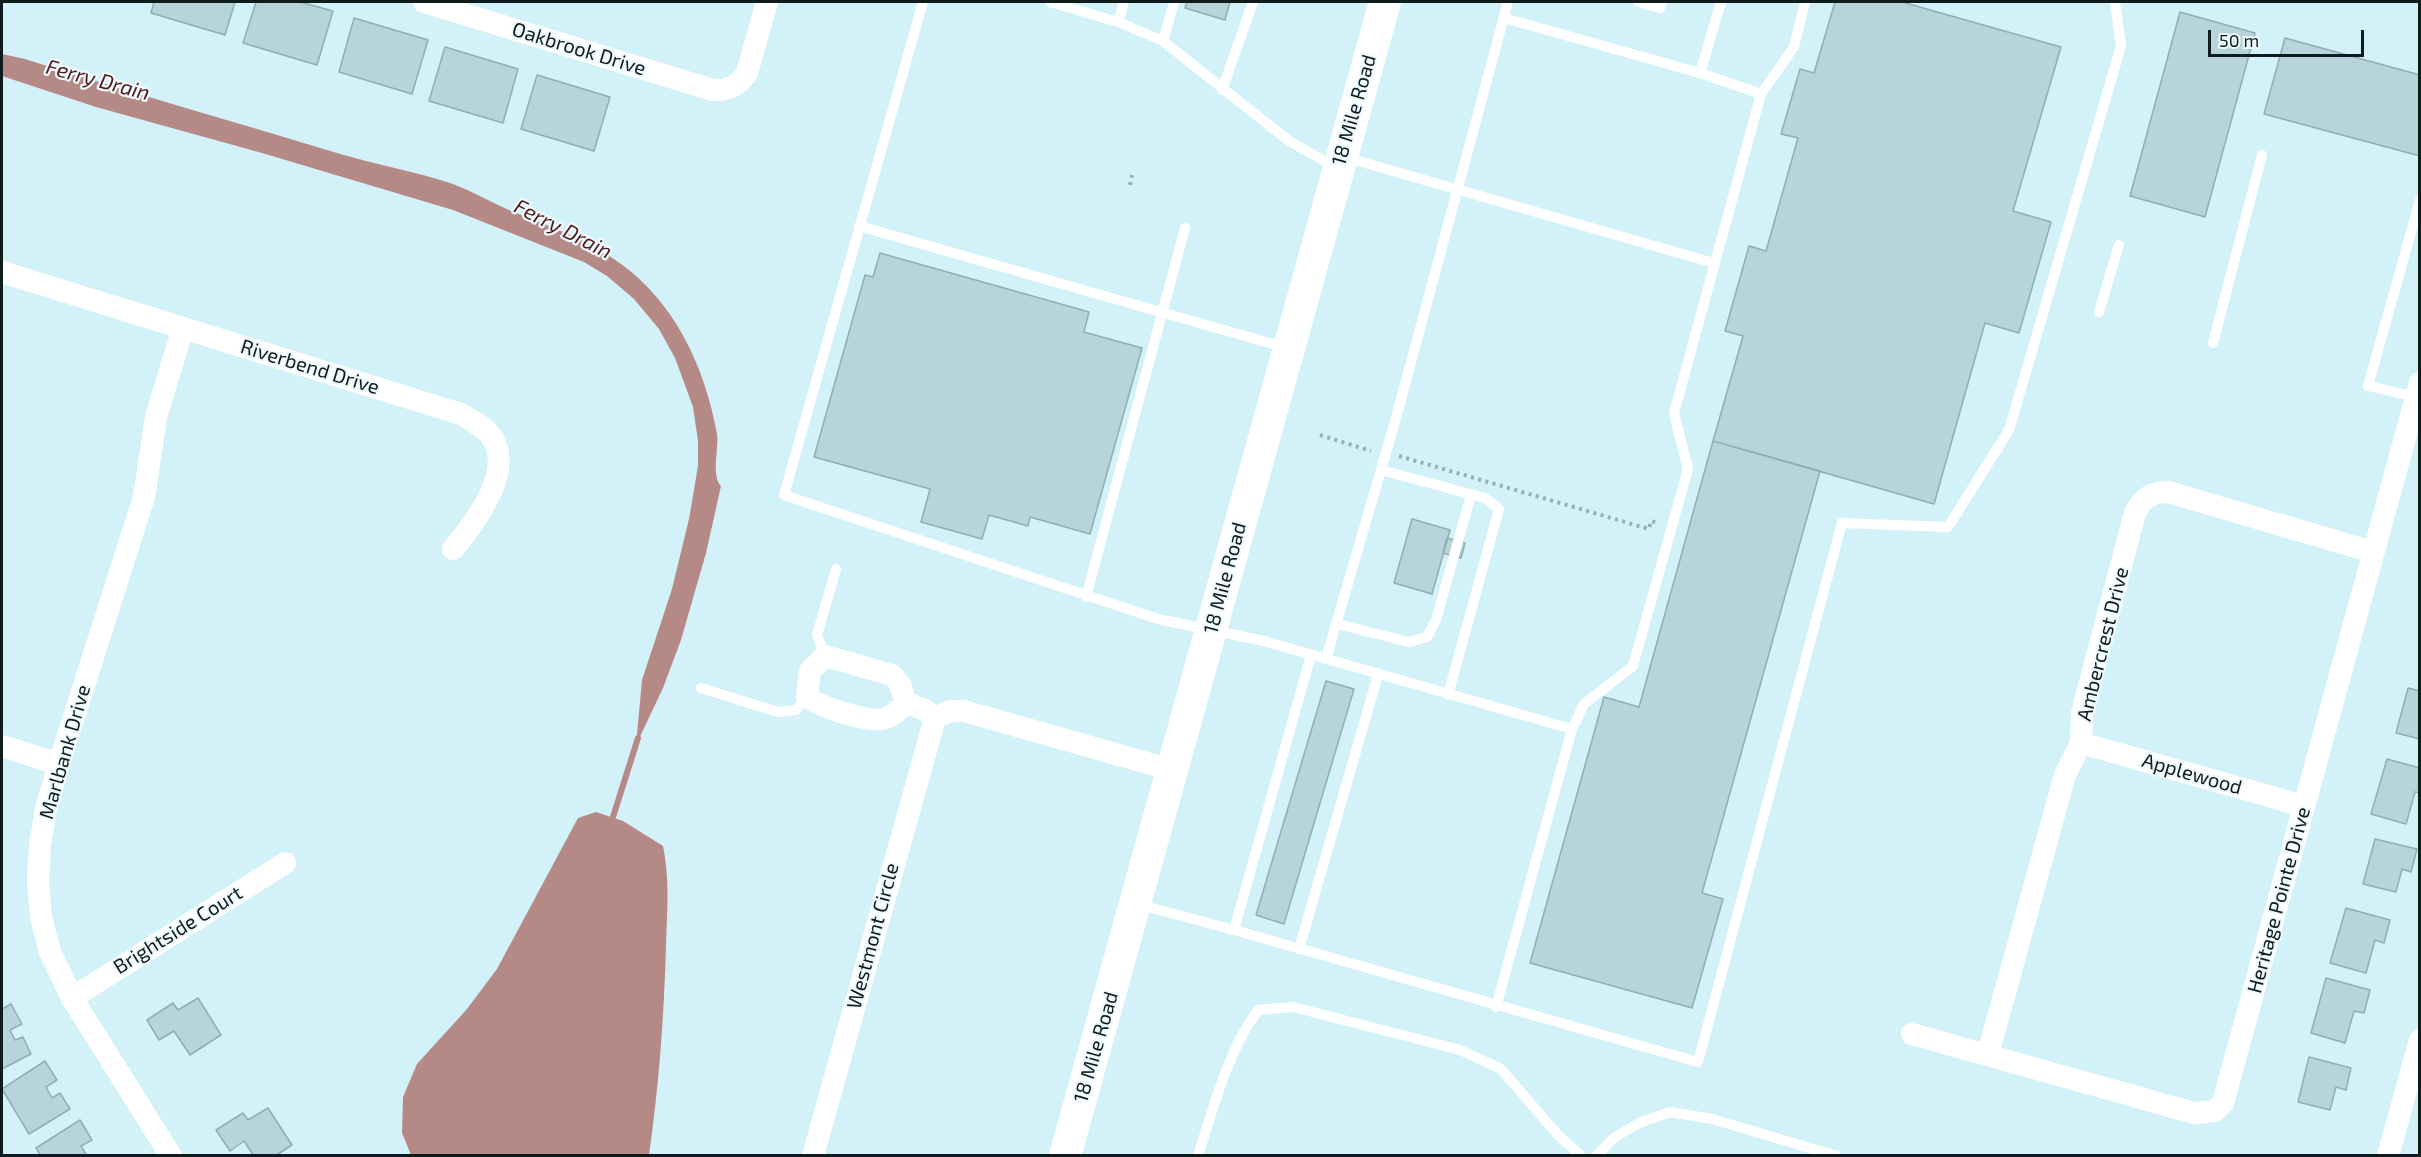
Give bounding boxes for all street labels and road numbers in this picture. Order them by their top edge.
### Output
street label: Oakbrook Drive [509,17,649,81]
street label: 18 Mile Road [1327,52,1381,168]
street label: Riverbend Drive [238,335,382,399]
street label: 18 Mile Road [1199,520,1251,636]
street label: Ambercrest Drive [2072,565,2134,723]
street label: Marlbank Drive [34,682,96,822]
street label: Applewood [2139,748,2245,800]
street label: Heritage Pointe Drive [2243,804,2315,996]
street label: Westmont Circle [842,860,904,1012]
street label: Brightside Court [109,881,247,979]
street label: 18 Mile Road [1069,989,1123,1105]

